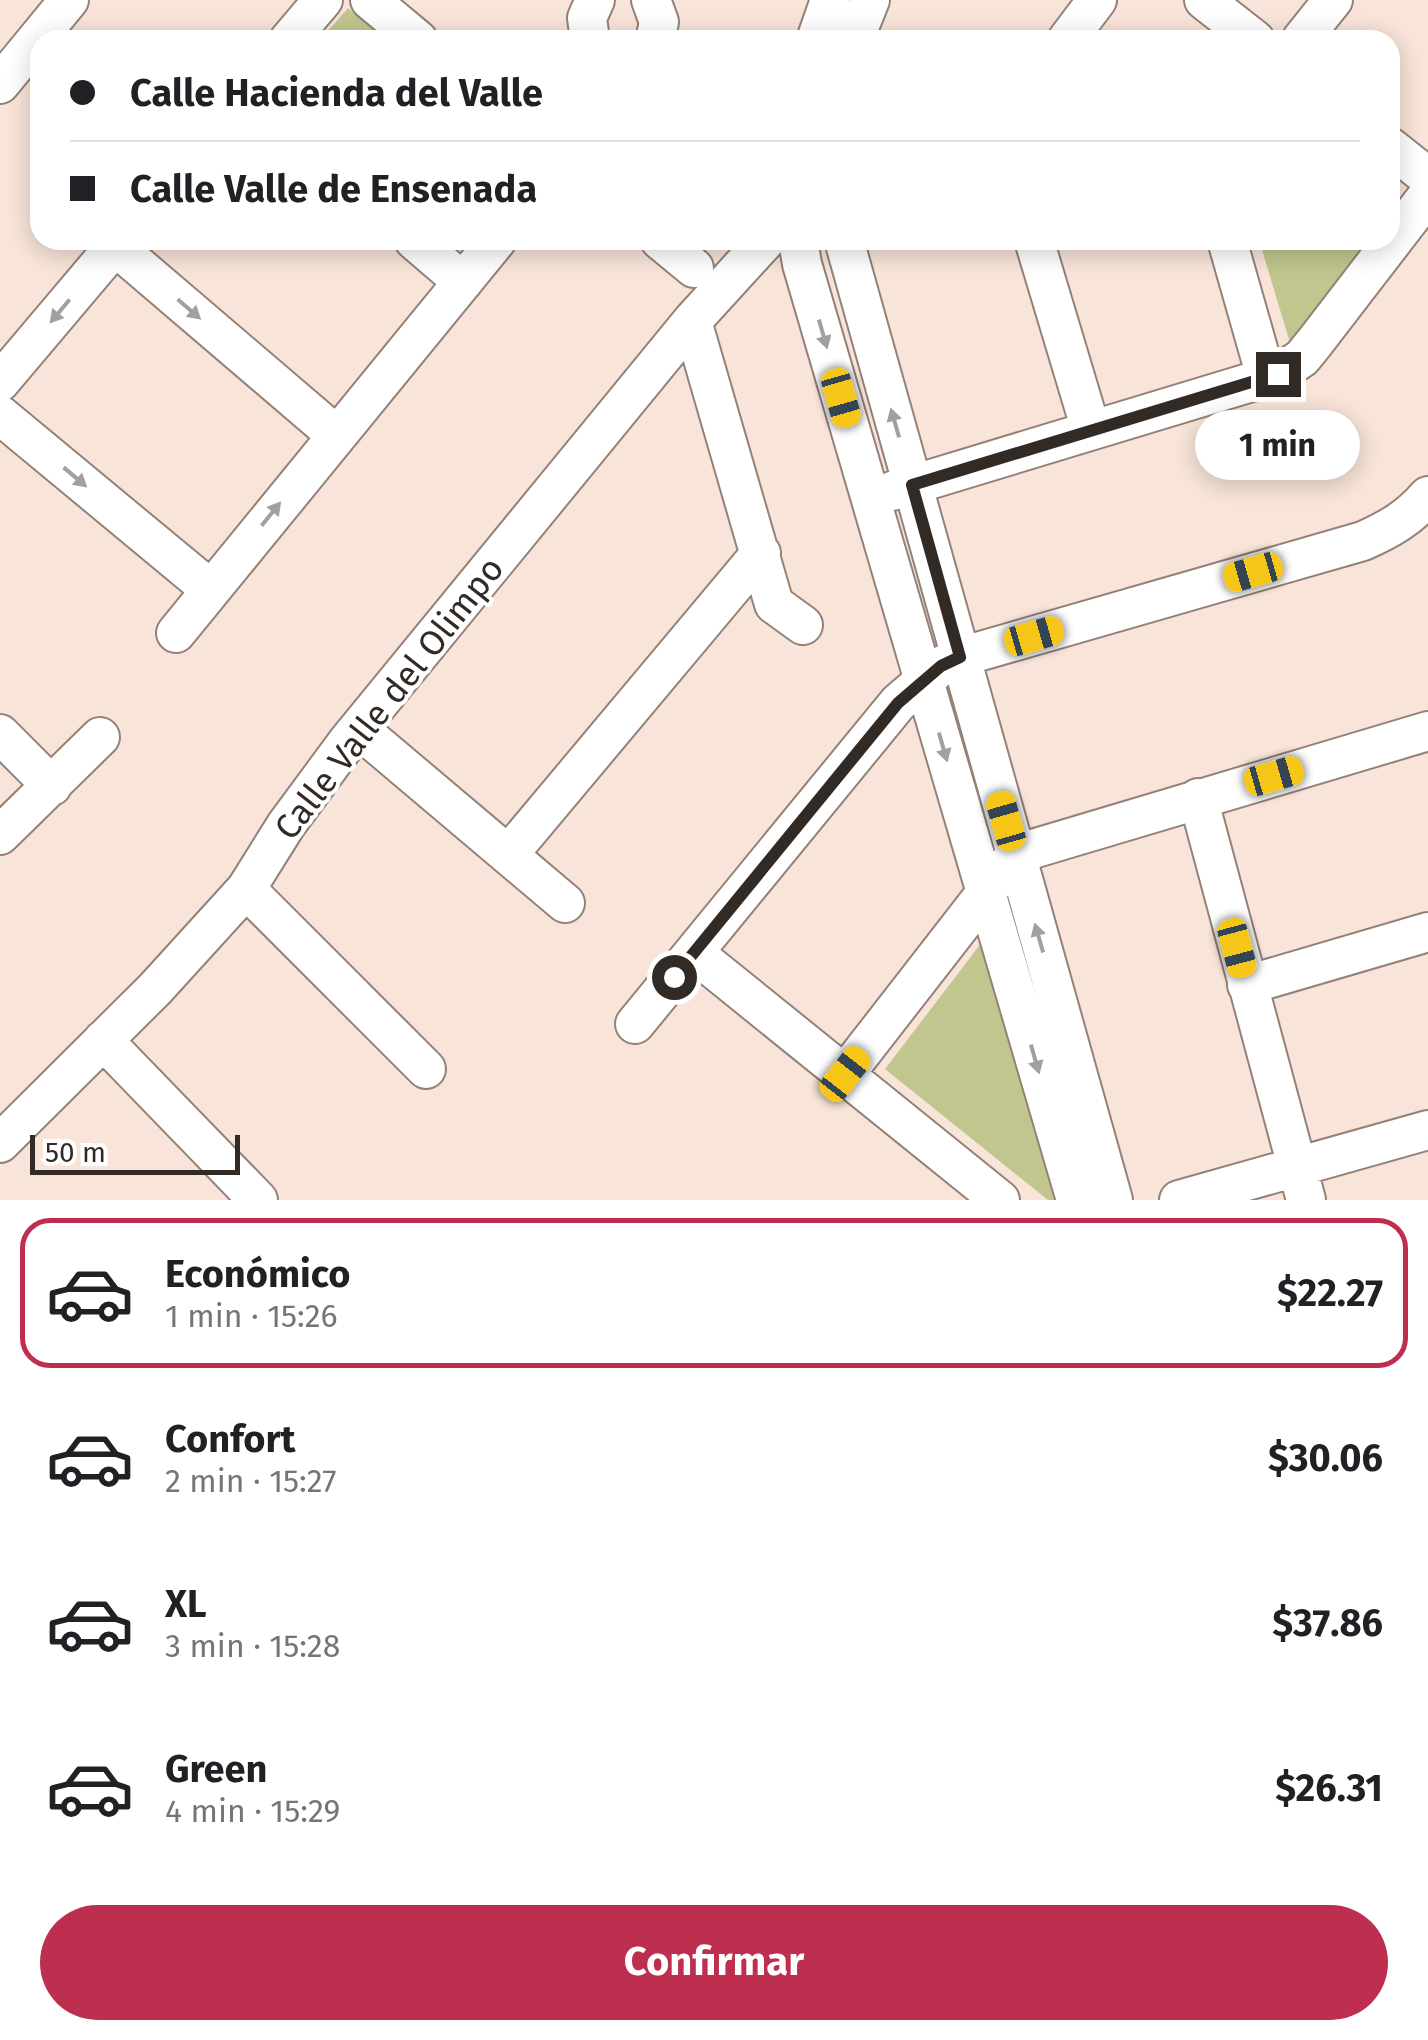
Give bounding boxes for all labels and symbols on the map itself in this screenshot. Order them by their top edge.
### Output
one-way arrow [49,298,71,323]
one-way arrow [176,298,201,320]
one-way arrow [815,319,831,350]
route end [1256,352,1301,397]
car [818,365,864,431]
one-way arrow [886,407,902,438]
callout: 1 min [1196,409,1360,479]
one-way arrow [62,466,87,487]
one-way arrow [260,501,281,526]
street label: Calle Valle del Olimpo [266,548,512,848]
car [1220,549,1286,595]
car [1001,613,1067,659]
one-way arrow [936,732,951,763]
car [1241,753,1307,799]
car [983,788,1029,854]
car [1215,915,1259,981]
one-way arrow [1031,922,1047,953]
route start [652,955,697,1000]
car [815,1041,875,1107]
one-way arrow [1028,1044,1043,1075]
scale bar [30,1130,240,1174]

